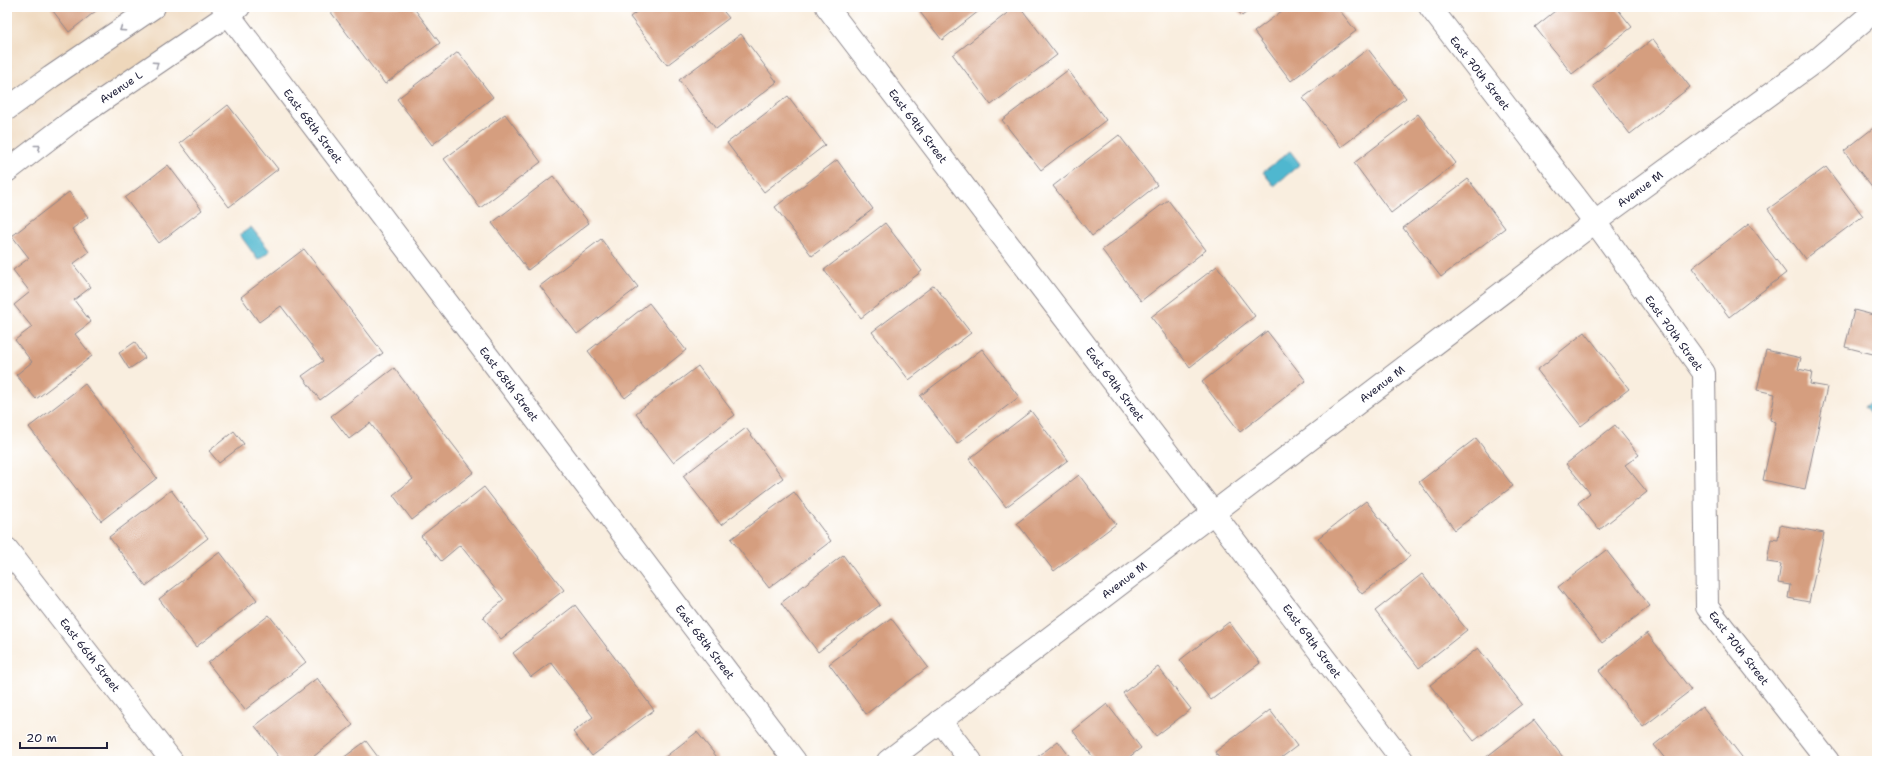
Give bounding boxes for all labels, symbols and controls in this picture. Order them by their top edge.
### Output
one-way arrow [119,24,126,32]
street label: East 70th Street [1446,33,1513,114]
one-way arrow [151,62,158,69]
street label: Avenue L [97,68,146,107]
street label: East 68th Street [280,86,346,167]
street label: East 69th Street [885,86,951,167]
one-way arrow [33,145,40,152]
street label: Avenue M [1614,167,1667,211]
street label: East 70th Street [1641,292,1706,374]
street label: East 68th Street [476,344,542,425]
street label: East 69th Street [1082,344,1148,425]
street label: Avenue M [1357,362,1408,406]
street label: Avenue M [1099,558,1150,602]
street label: East 69th Street [1279,601,1345,682]
street label: East 68th Street [672,602,738,683]
street label: East 70th Street [1705,608,1772,689]
street label: East 66th Street [56,615,123,695]
scale bar [20,724,107,750]
text: 20 m [26,730,57,746]

